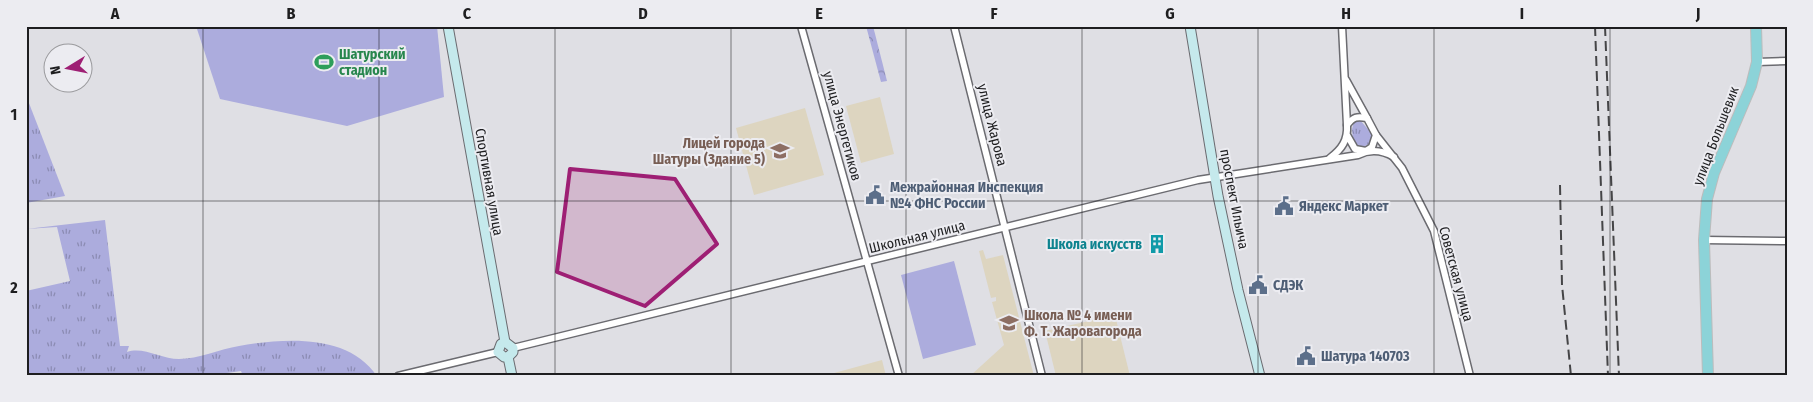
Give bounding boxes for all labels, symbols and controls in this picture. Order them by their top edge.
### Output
text: A [110,4,120,23]
text: B [287,4,296,23]
text: C [463,4,472,23]
text: D [638,4,648,23]
text: E [815,4,823,23]
text: F [990,4,998,23]
text: G [1165,4,1175,23]
text: H [1341,4,1351,23]
text: I [1520,4,1524,23]
text: J [1695,4,1700,23]
north arrow [42,42,92,92]
place label: Шатурский стадион [339,46,406,79]
sports icon: Шатурский стадион [313,51,335,73]
text: N [47,65,65,76]
street label: улица Энергетиков [819,69,865,183]
street label: улица Жарова [974,82,1010,168]
street label: улица Большевик [1689,84,1743,188]
text: 1 [11,105,17,124]
street label: Спортивная улица [471,127,507,237]
place label: Лицей города Шатуры (Здание 5) [653,135,765,168]
school or university icon: Лицей города Шатуры (Здание 5) [769,140,791,162]
street label: проспект Ильича [1216,148,1252,251]
place label: Межрайонная Инспекция №4 ФНС России [890,179,1043,212]
public building icon: Межрайонная Инспекция №4 ФНС России [864,184,886,206]
public building icon: Яндекс Маркет [1273,195,1295,217]
place label: Яндекс Маркет [1299,198,1389,215]
street label: Школьная улица [867,217,967,257]
street label: Советская улица [1435,225,1477,323]
building icon: Школа искусств [1146,233,1168,255]
place label: Школа искусств [1047,236,1142,253]
public building icon: СДЭК [1247,274,1269,296]
place label: СДЭК [1273,277,1304,294]
text: 2 [9,278,18,297]
place label: Школа № 4 имени Ф. Т. Жаровагорода [1024,307,1142,340]
school or university icon: Школа № 4 имени Ф. Т. Жаровагорода [998,312,1020,334]
public building icon: Шатура 140703 [1295,345,1317,367]
place label: Шатура 140703 [1321,348,1410,365]

